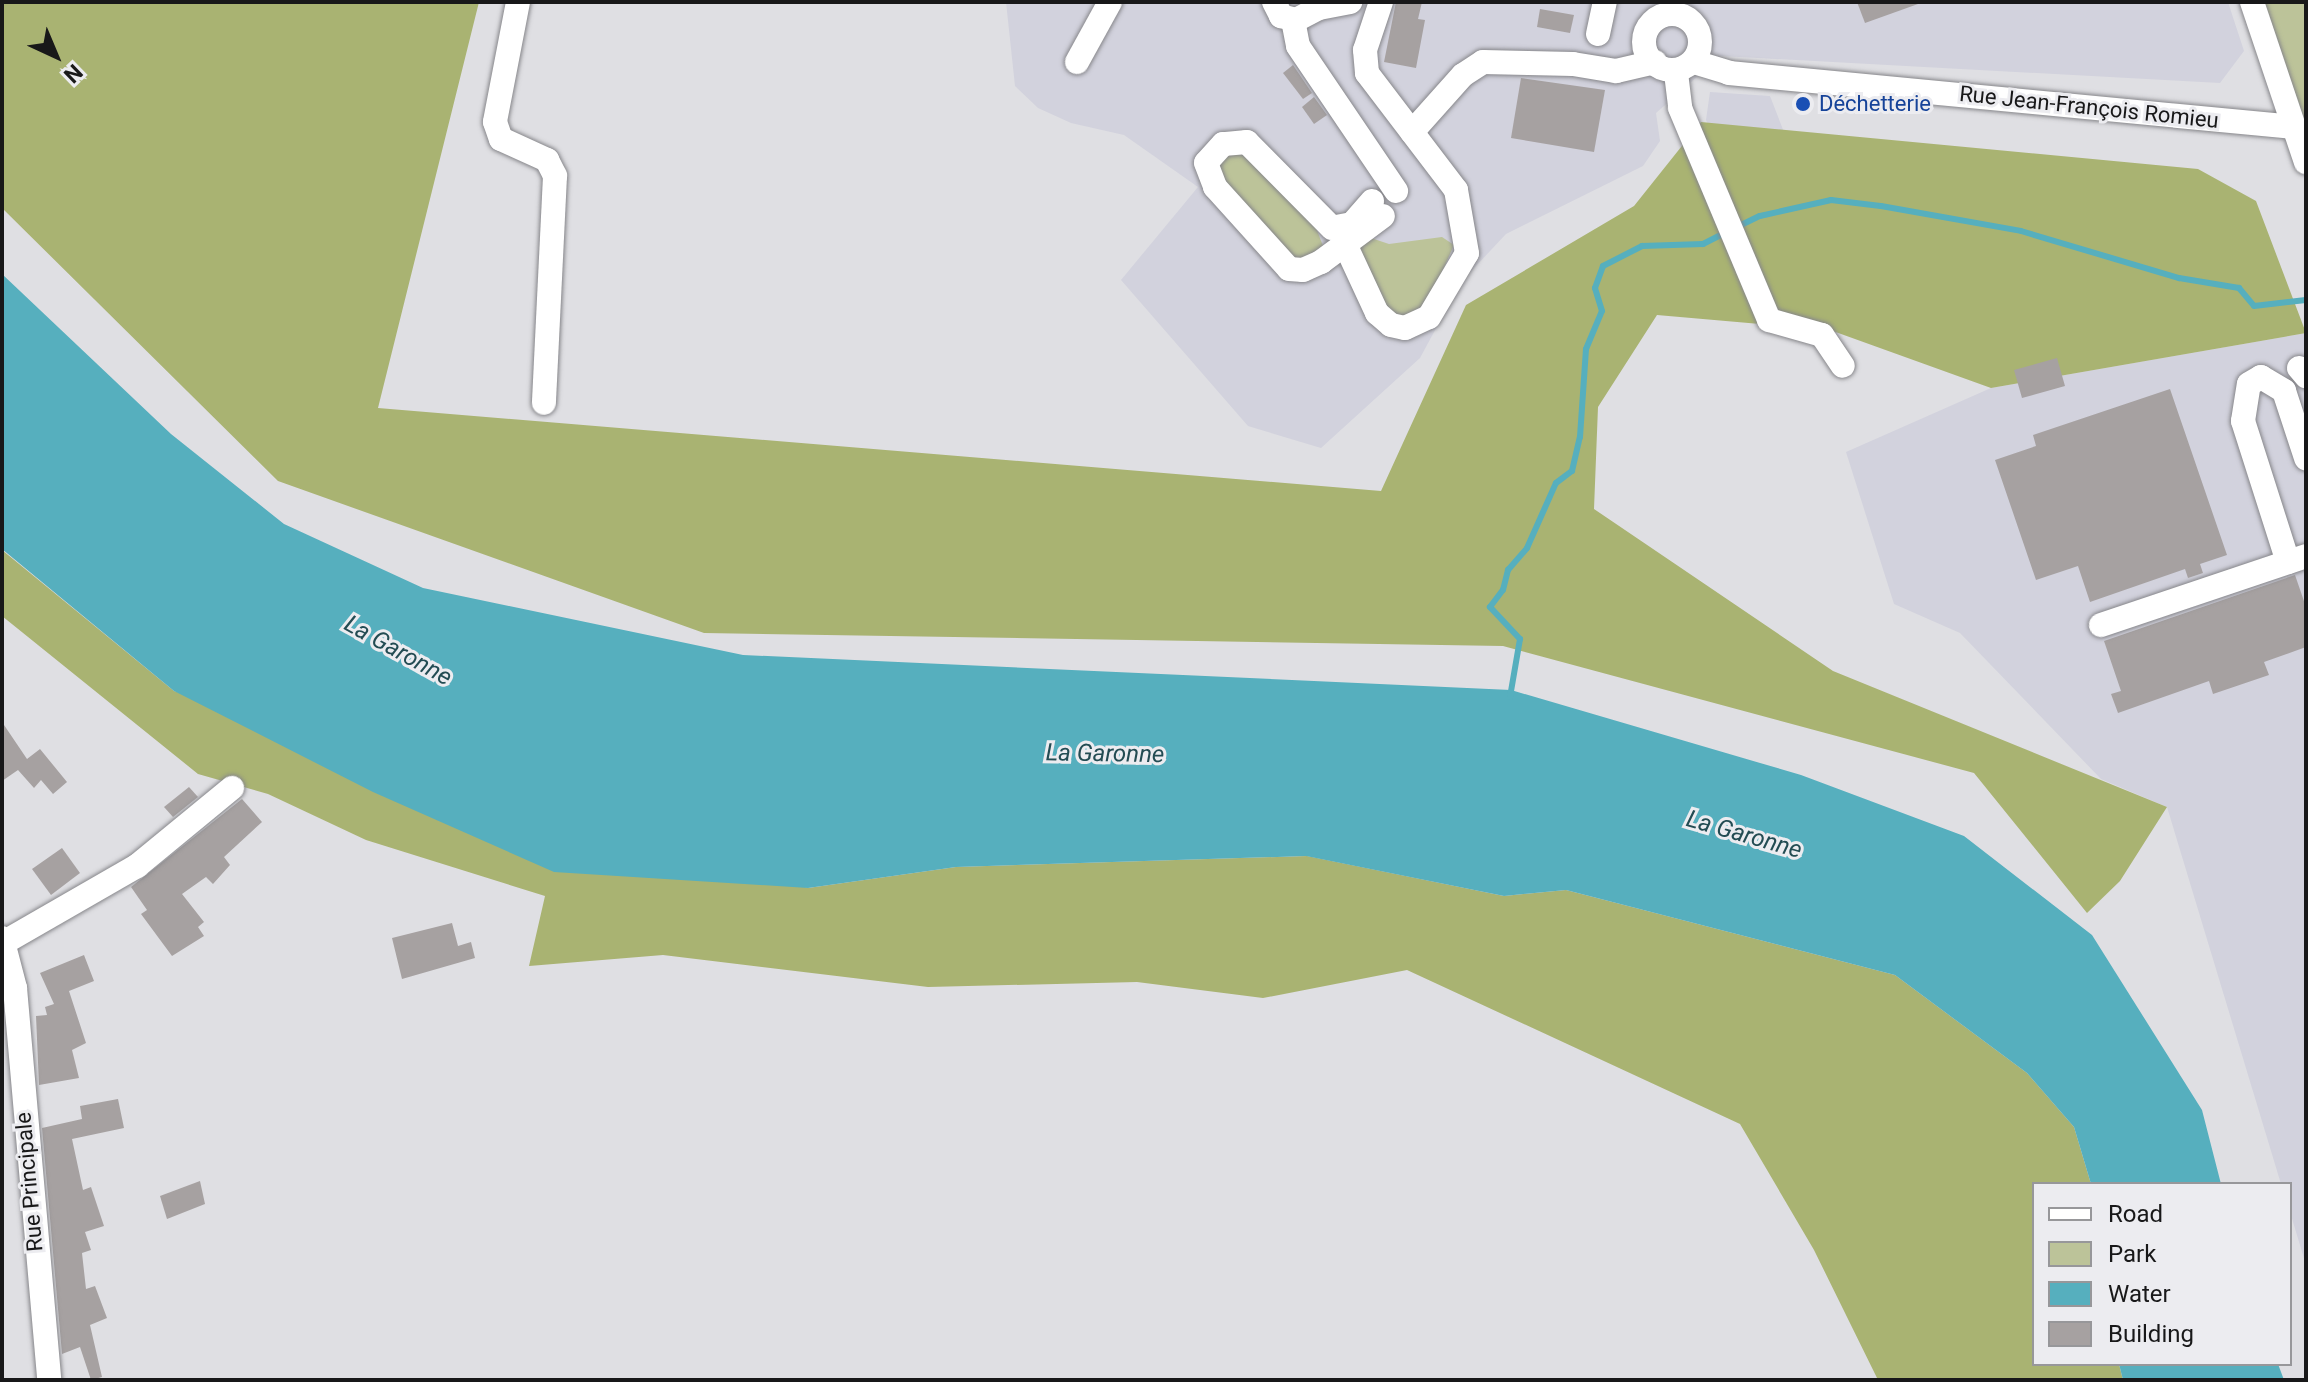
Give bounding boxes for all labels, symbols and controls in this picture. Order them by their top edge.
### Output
north arrow [16,16,96,96]
text: N [59,59,87,88]
street label: Rue Jean-François Romieu [1958,80,2220,134]
place label: Déchetterie [1819,91,1931,117]
marker: Déchetterie [1794,95,1812,113]
water label: La Garonne [339,610,457,692]
water label: La Garonne [1045,739,1165,769]
water label: La Garonne [1683,805,1805,865]
street label: Rue Principale [10,1111,48,1253]
legend [2032,1182,2292,1366]
text: Road [2108,1200,2163,1228]
text: Park [2108,1240,2156,1268]
text: Water [2108,1280,2171,1308]
text: Building [2108,1320,2194,1348]

